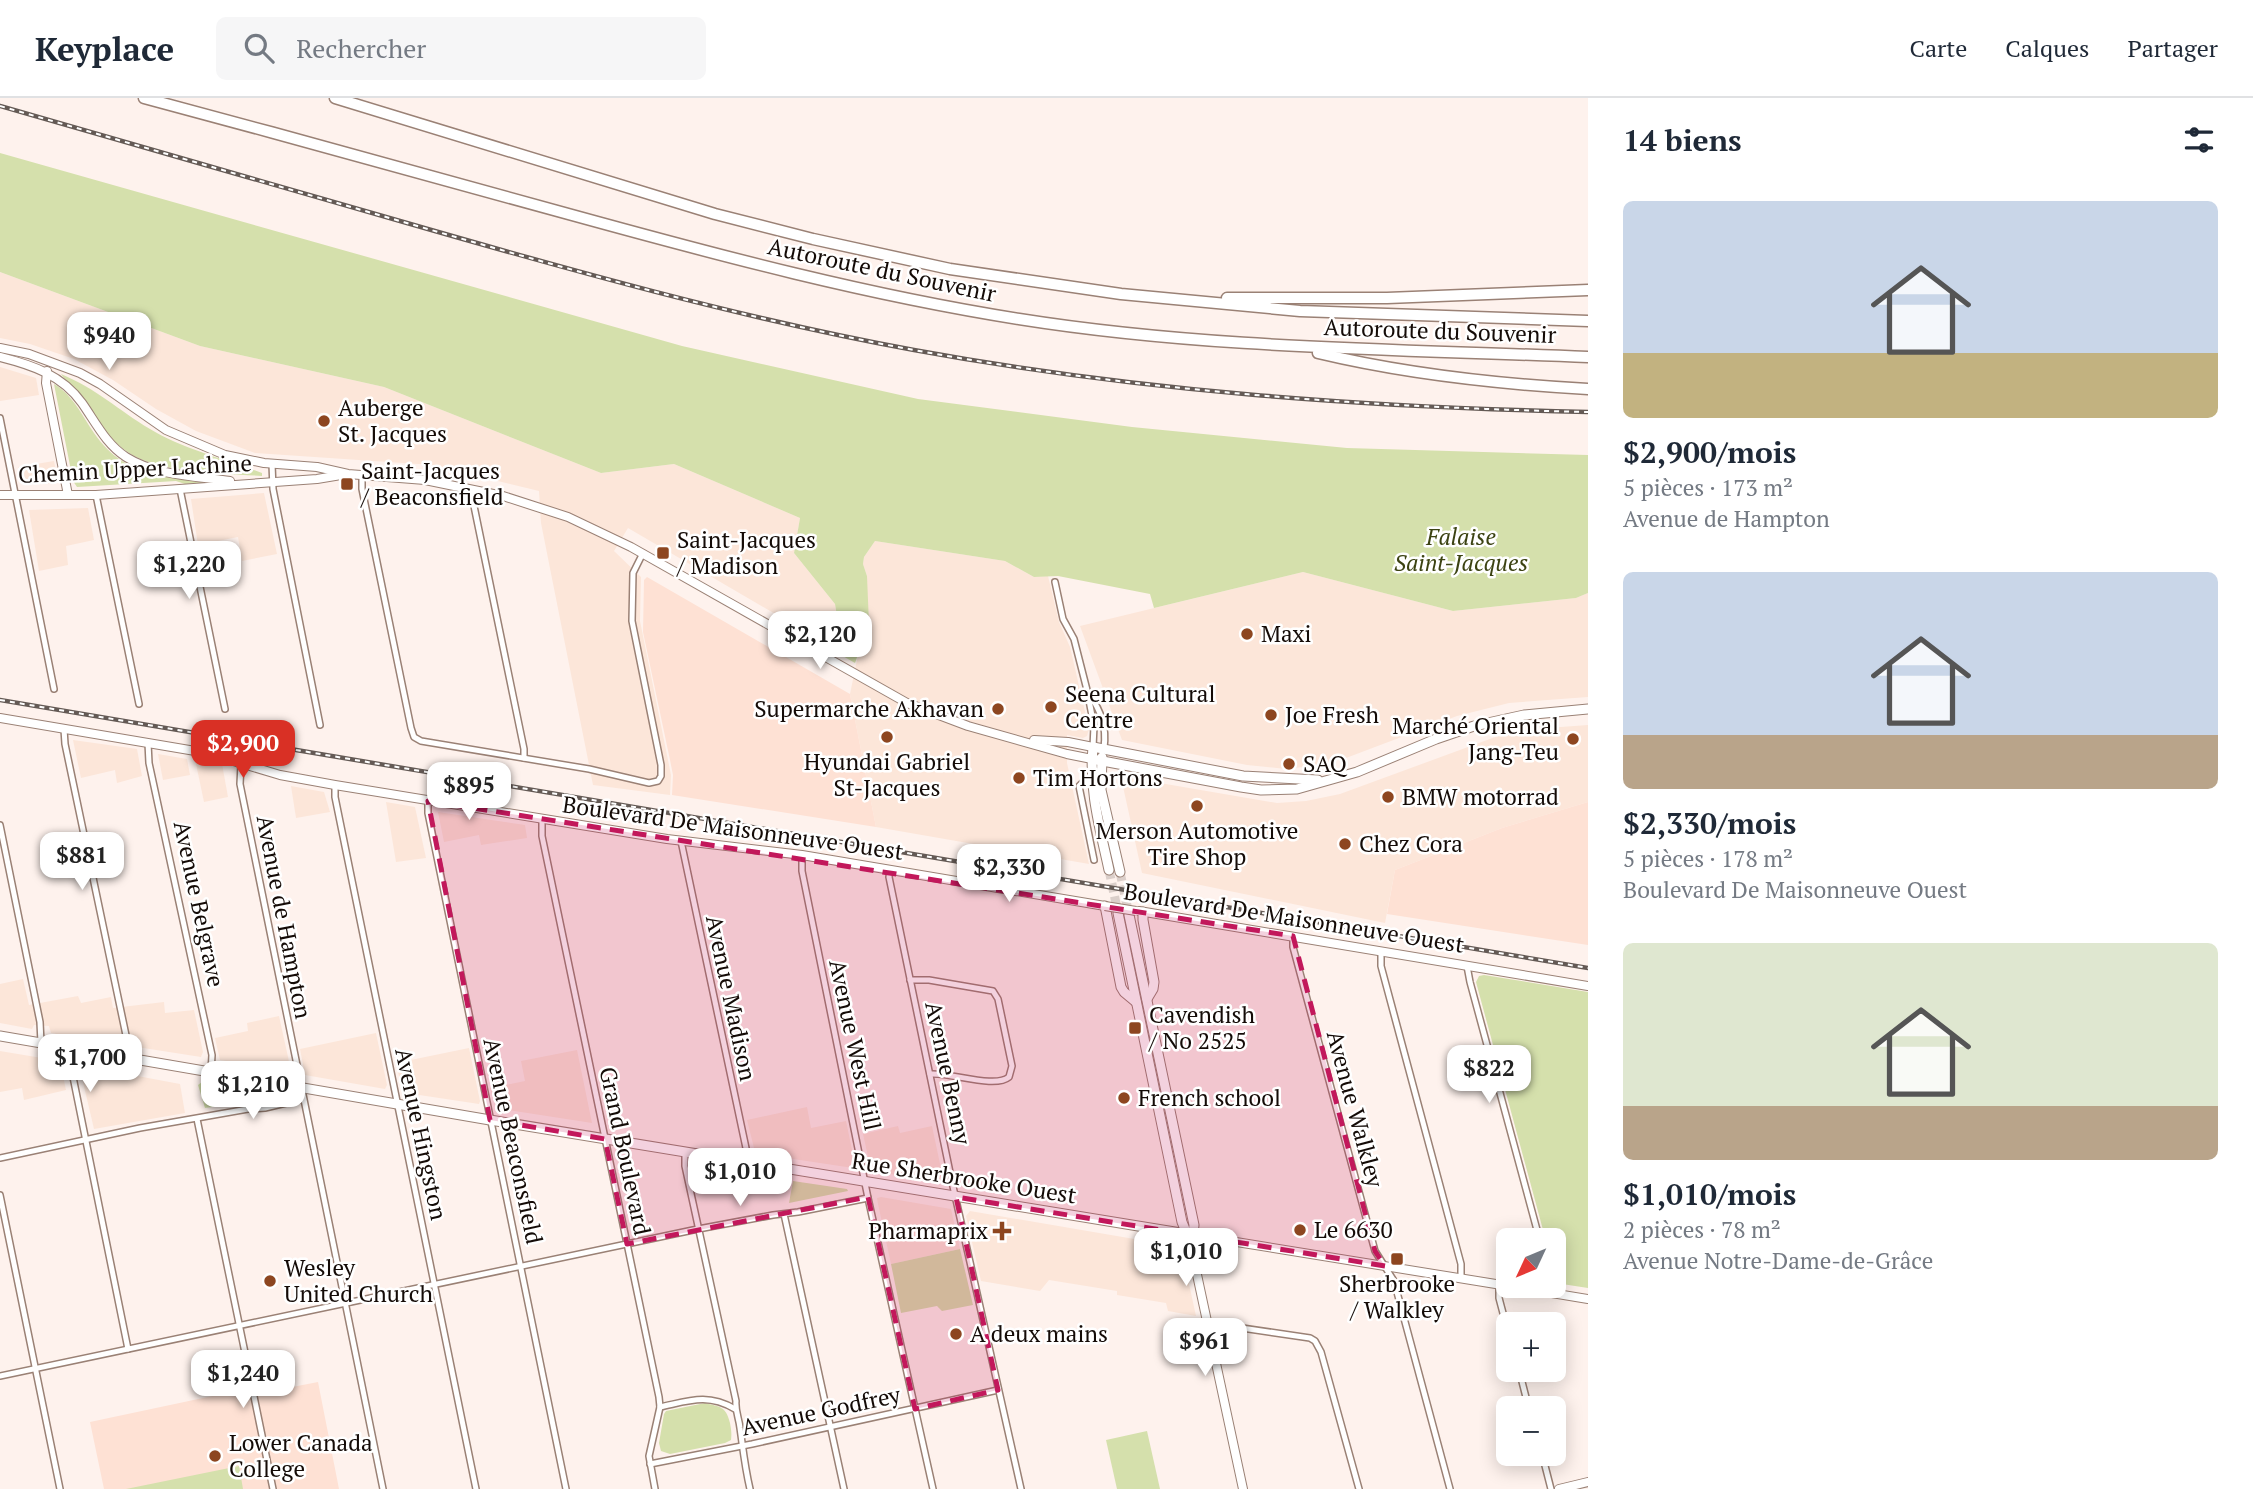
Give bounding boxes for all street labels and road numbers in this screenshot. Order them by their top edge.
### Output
street label: Autoroute du Souvenir [765,230,999,309]
street label: Autoroute du Souvenir [1323,311,1557,350]
street label: Chemin Upper Lachine [17,447,253,490]
street label: Boulevard De Maisonneuve Ouest [561,788,906,867]
street label: Avenue de Hampton [250,812,319,1022]
street label: Avenue Belgrave [167,818,232,990]
street label: Boulevard De Maisonneuve Ouest [1122,875,1467,960]
street label: Avenue Madison [699,912,764,1084]
street label: Avenue West Hill [822,957,889,1133]
street label: Avenue Benny [918,998,979,1148]
street label: Avenue Walkley [1320,1027,1391,1191]
street label: Avenue Beaconsfield [477,1035,551,1247]
street label: Avenue Hingston [388,1045,455,1223]
street label: Grand Boulevard [593,1064,659,1238]
street label: Rue Sherbrooke Ouest [850,1144,1079,1211]
street label: Avenue Godfrey [739,1378,904,1442]

